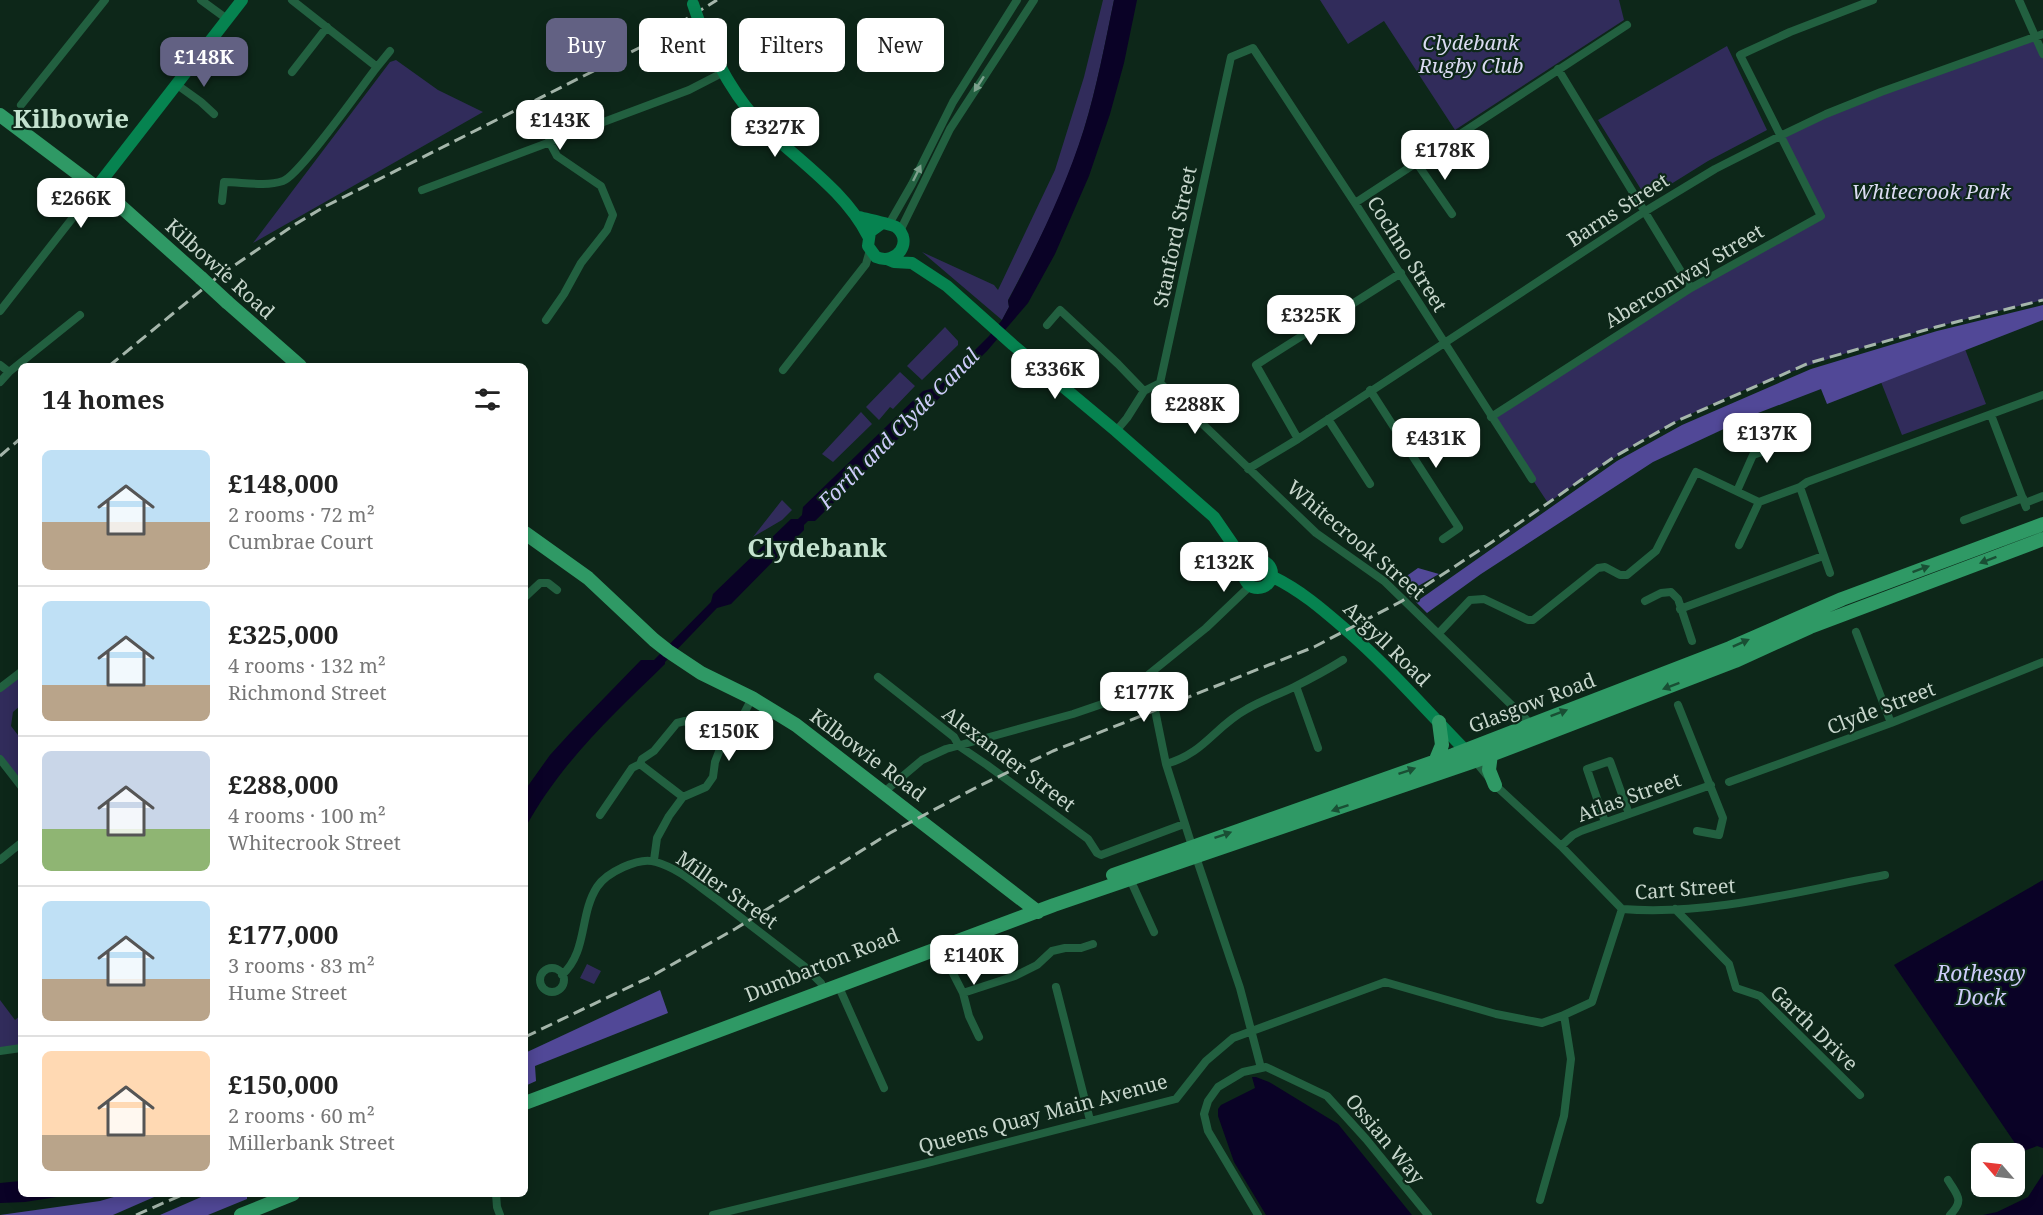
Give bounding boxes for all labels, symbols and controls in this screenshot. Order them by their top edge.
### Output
chip: Buy [546,18,627,72]
chip: Rent [639,18,727,72]
chip: Filters [739,18,845,72]
chip: New [857,18,944,72]
park label: Clydebank Rugby Club [1418,29,1523,79]
pin: £148K [162,37,246,88]
text: £148K [174,43,234,70]
one-way arrow [974,76,985,93]
district label: Kilbowie [13,100,129,136]
pin: £143K [518,100,602,151]
text: £143K [530,106,590,133]
pin: £327K [733,107,817,158]
text: £327K [745,113,805,140]
pin: £178K [1403,130,1487,181]
text: £178K [1415,136,1475,163]
one-way arrow [912,164,922,181]
street label: Stanford Street [1146,164,1203,310]
street label: Barns Street [1561,166,1674,253]
pin: £266K [39,178,123,229]
park label: Whitecrook Park [1851,178,2011,205]
text: £266K [51,184,111,211]
street label: Cochno Street [1361,191,1454,317]
street label: Kilbowie Road [160,212,281,325]
street label: Aberconway Street [1599,217,1768,334]
pin: £325K [1269,295,1353,346]
text: £325K [1281,301,1341,328]
water label: Forth and Clyde Canal [811,341,985,515]
pin: £336K [1013,349,1097,400]
text: £336K [1025,355,1085,382]
text: 14 homes [42,381,164,417]
icon: filters [471,383,504,416]
pin: £288K [1153,384,1237,435]
text: £288K [1165,390,1225,417]
pin: £137K [1725,413,1809,464]
pin: £431K [1394,418,1478,469]
text: £137K [1737,419,1797,446]
text: £431K [1406,424,1466,451]
text: £148,000 [228,465,338,501]
icon: home [90,474,162,546]
street label: Whitecrook Street [1281,474,1431,605]
text: 2 rooms · 72 m² [228,501,375,528]
text: Cumbrae Court [228,528,373,555]
district label: Clydebank [747,529,887,565]
pin: £132K [1182,542,1266,593]
text: £132K [1194,548,1254,575]
one-way arrow [1979,555,1997,565]
one-way arrow [1912,564,1930,574]
street label: Argyll Road [1338,595,1437,692]
text: £325,000 [228,616,338,652]
icon: home [90,625,162,697]
one-way arrow [1732,638,1750,648]
text: 4 rooms · 132 m² [228,652,386,679]
street label: Glasgow Road [1465,666,1599,739]
pin: £177K [1102,672,1186,723]
street label: Clyde Street [1823,675,1939,741]
text: £177K [1114,678,1174,705]
text: Richmond Street [228,679,387,706]
one-way arrow [1662,682,1680,692]
street label: Alexander Street [937,700,1081,818]
street label: Kilbowie Road [805,702,932,807]
one-way arrow [1550,708,1568,718]
pin: £150K [687,711,771,762]
text: £150K [699,717,759,744]
street label: Atlas Street [1573,765,1684,828]
text: £288,000 [228,766,338,802]
one-way arrow [1398,766,1416,776]
icon: home [90,775,162,847]
text: 4 rooms · 100 m² [228,802,386,829]
one-way arrow [1331,803,1349,813]
text: Whitecrook Street [228,829,401,856]
one-way arrow [1214,830,1232,840]
street label: Miller Street [671,844,784,935]
street label: Cart Street [1634,872,1736,905]
text: £177,000 [228,916,338,952]
street label: Dumbarton Road [741,921,903,1008]
icon: home [90,925,162,997]
pin: £140K [932,935,1016,986]
text: £140K [944,941,1004,968]
text: 3 rooms · 83 m² [228,952,375,979]
water label: Rothesay Dock [1935,959,2026,1011]
text: Hume Street [228,979,347,1006]
street label: Garth Drive [1764,979,1864,1076]
text: £150,000 [228,1066,338,1102]
street label: Queens Quay Main Avenue [915,1067,1170,1160]
icon: home [90,1075,162,1147]
street label: Ossian Way [1340,1088,1432,1190]
text: 2 rooms · 60 m² [228,1102,375,1129]
text: Millerbank Street [228,1129,395,1156]
north arrow [1971,1143,2025,1197]
map controls [1971,1143,2025,1197]

